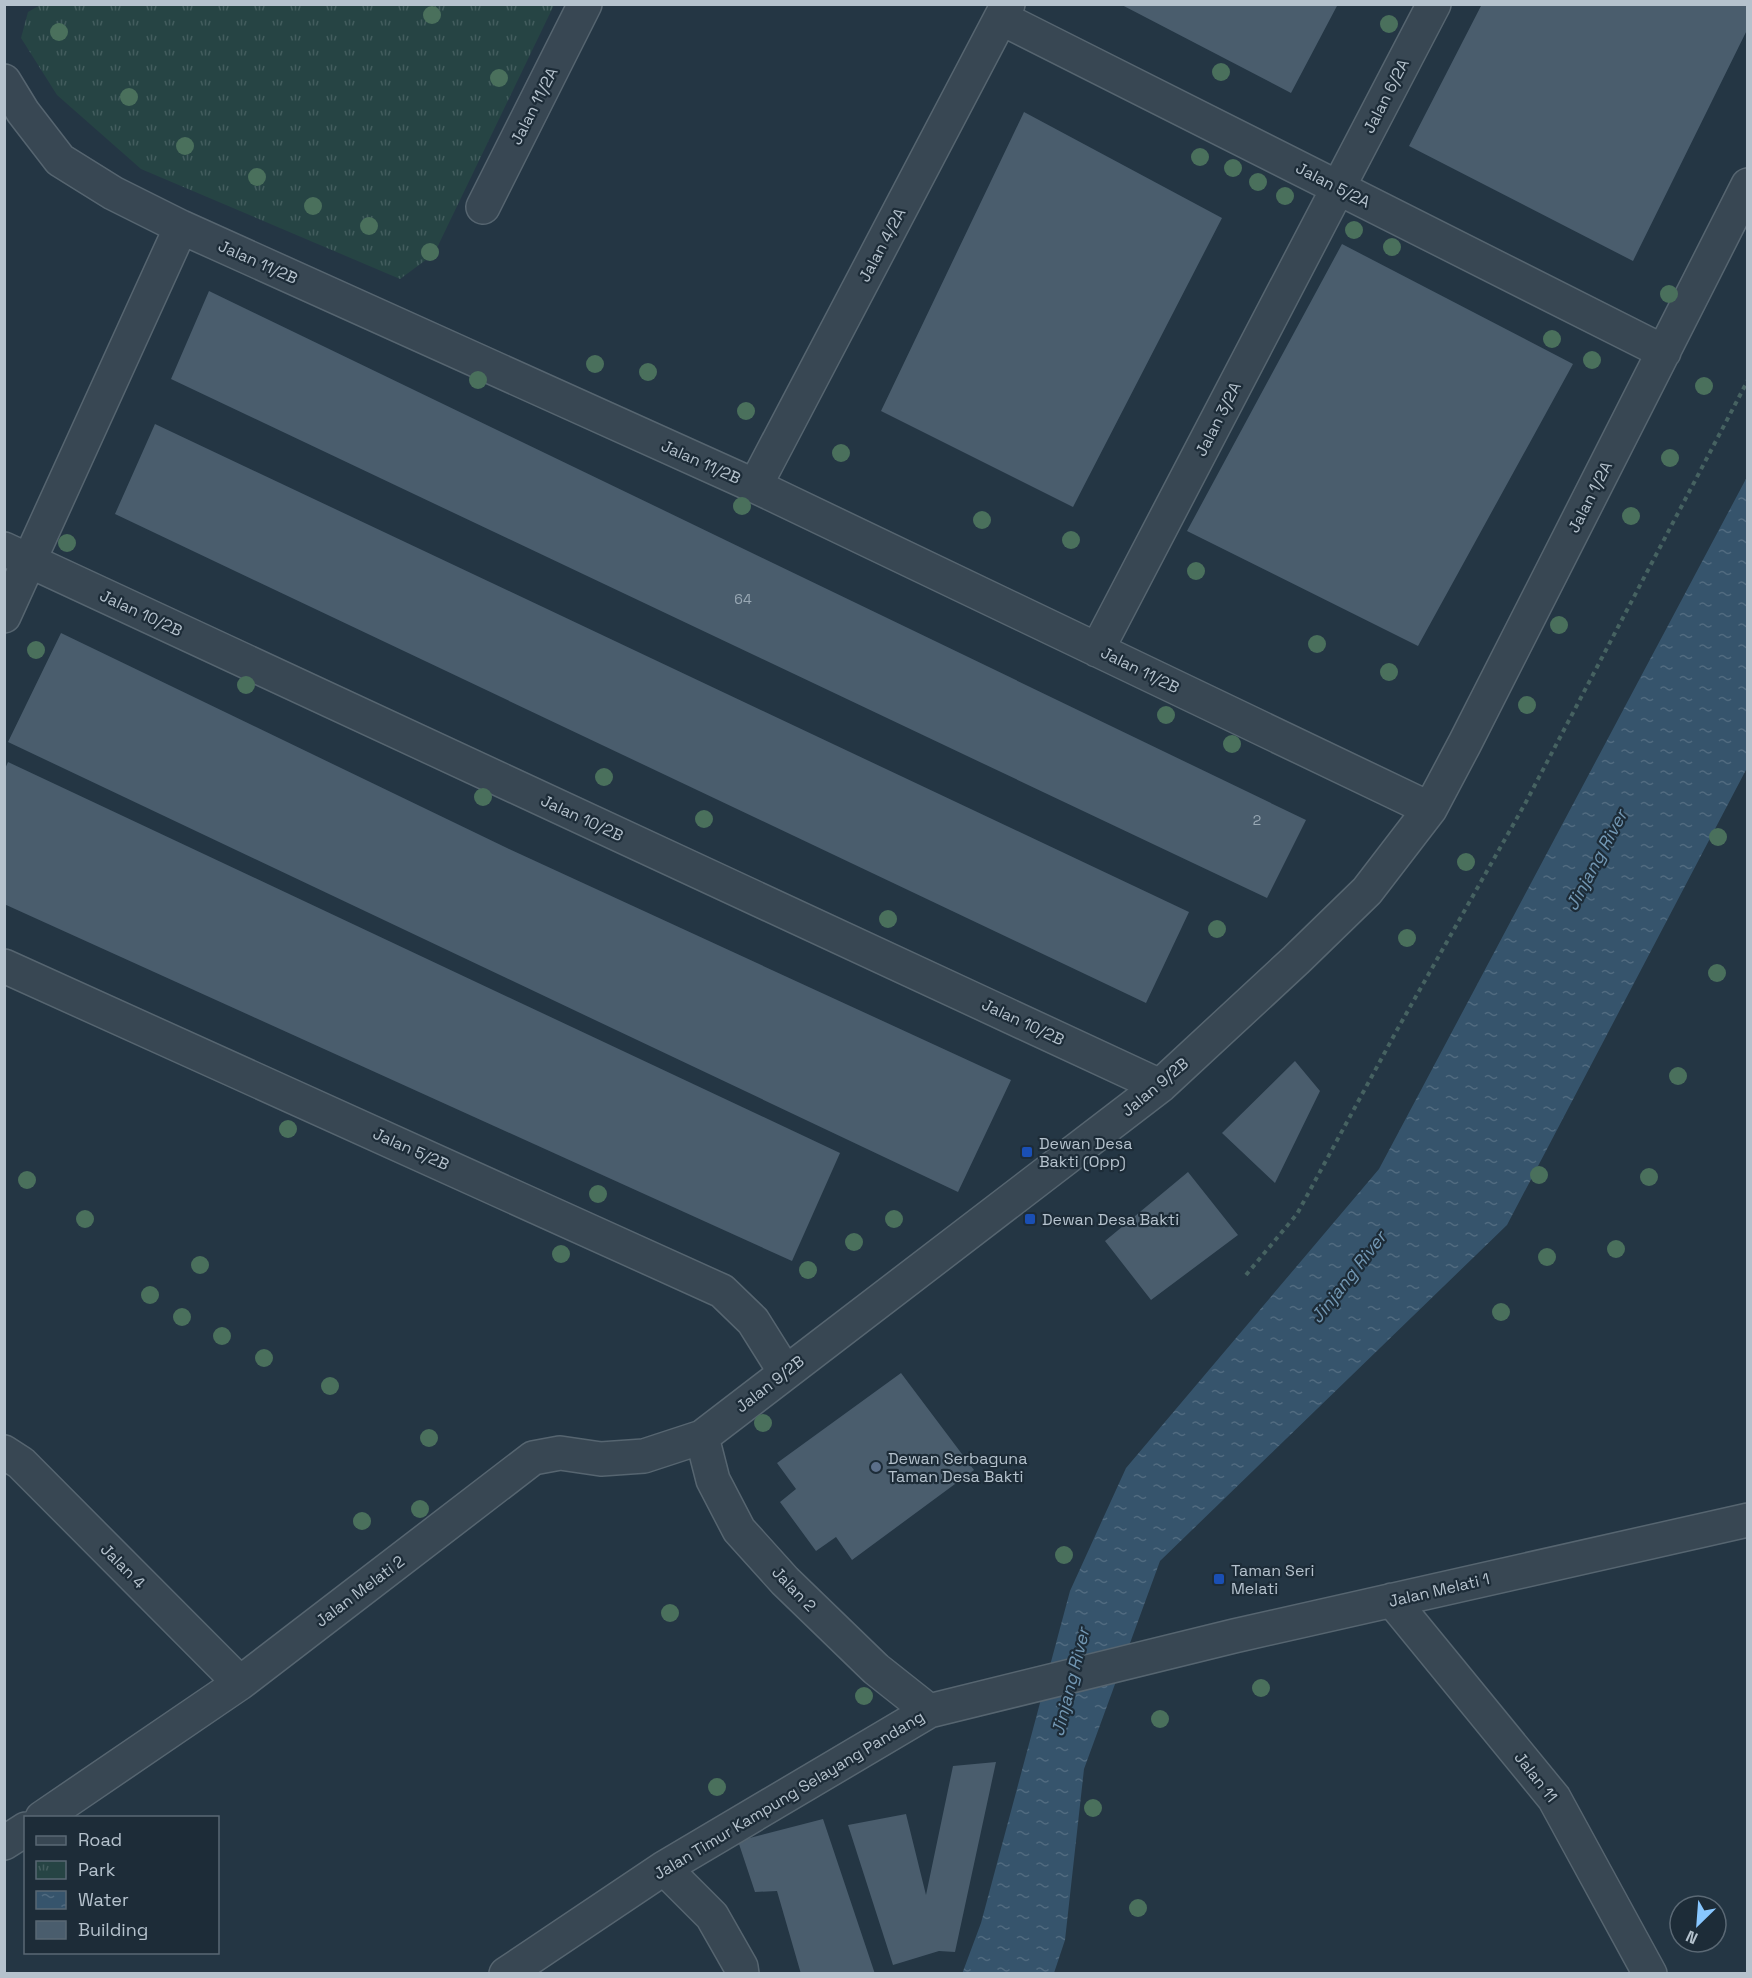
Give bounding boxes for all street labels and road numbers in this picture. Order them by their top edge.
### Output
street label: Jalan 6/2A [1358,55,1414,137]
street label: Jalan 11/2A [505,64,563,148]
street label: Jalan 5/2A [1292,157,1374,213]
street label: Jalan 4/2A [854,204,910,286]
street label: Jalan 11/2B [215,235,301,289]
street label: Jalan 3/2A [1190,378,1246,460]
street label: Jalan 11/2B [658,435,744,489]
street label: Jalan 1/2A [1563,458,1617,536]
street label: Jalan 10/2B [96,585,186,641]
street label: Jalan 11/2B [1097,642,1183,698]
street label: Jalan 10/2B [537,790,627,846]
street label: Jalan 10/2B [978,994,1068,1050]
street label: Jalan 9/2B [1117,1053,1193,1121]
street label: Jalan 5/2B [370,1123,452,1175]
street label: Jalan 9/2B [732,1351,808,1417]
street label: Jalan 4 [96,1539,150,1593]
street label: Jalan Melati 2 [311,1551,409,1631]
street label: Jalan 2 [767,1562,821,1616]
street label: Jalan Melati 1 [1386,1568,1492,1612]
street label: Jalan Timur Kampung Selayang Pandang [650,1706,928,1884]
street label: Jalan 11 [1510,1747,1562,1807]

